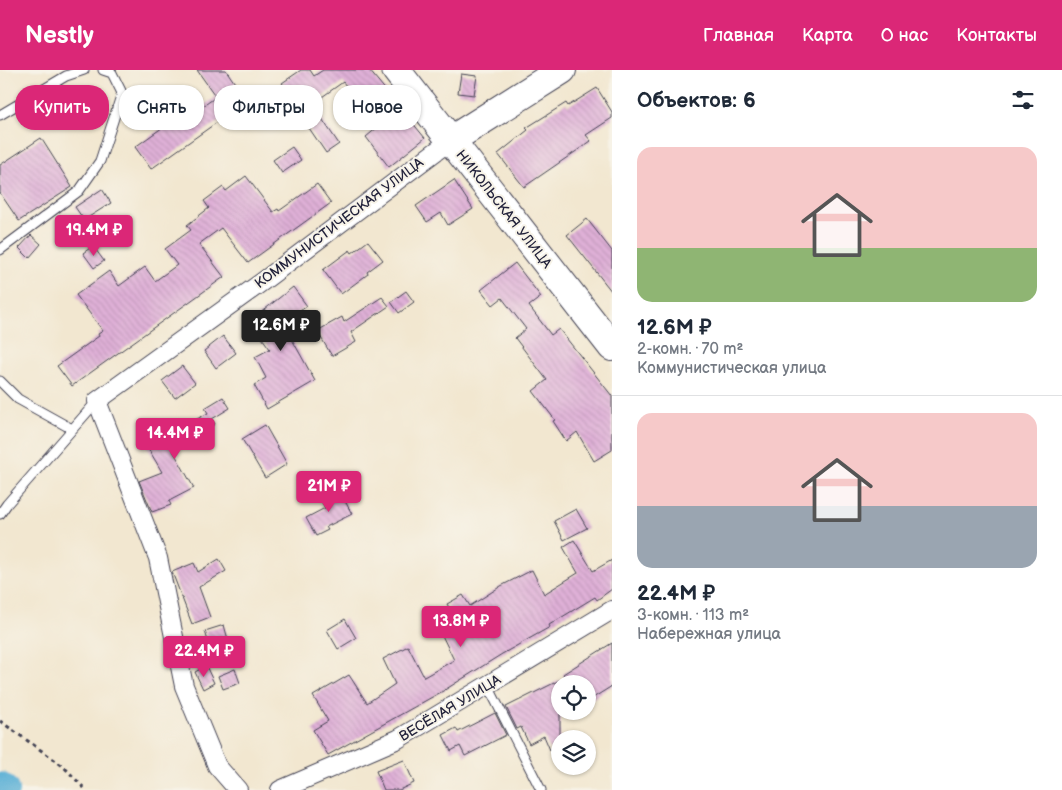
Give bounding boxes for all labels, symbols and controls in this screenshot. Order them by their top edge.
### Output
text: Nestly [25,21,94,50]
text: Главная [703,25,774,46]
text: Карта [802,25,853,46]
text: О нас [881,25,928,46]
text: Контакты [956,25,1037,46]
chip: Купить [15,85,109,130]
chip: Снять [119,85,204,130]
chip: Фильтры [214,85,323,130]
chip: Новое [333,85,421,130]
icon: filters [1009,86,1037,114]
text: Объектов: 6 [637,88,756,113]
street label: НИКОЛЬСКАЯ УЛИЦА [452,146,556,272]
street label: КОММУНИСТИЧЕСКАЯ УЛИЦА [251,154,427,292]
icon: home [792,180,882,270]
pin: 19.4M ₽ [48,214,140,257]
text: 19.4M ₽ [66,221,122,240]
pin: 12.6M ₽ [235,310,327,352]
text: 12.6M ₽ [637,315,712,340]
text: 12.6M ₽ [253,316,309,335]
text: 2-комн. · 70 m² [637,340,743,359]
text: Коммунистическая улица [637,359,827,378]
pin: 14.4M ₽ [129,418,221,460]
text: 14.4M ₽ [147,424,203,443]
icon: home [792,445,882,535]
pin: 21M ₽ [294,470,364,513]
text: 21M ₽ [307,477,351,496]
text: 22.4M ₽ [637,581,715,606]
pin: 13.8M ₽ [415,606,507,648]
text: 3-комн. · 113 m² [637,606,749,625]
text: 13.8M ₽ [433,612,489,631]
text: Набережная улица [637,625,781,644]
pin: 22.4M ₽ [158,636,250,678]
text: 22.4M ₽ [174,642,234,661]
street label: ВЕСЁЛАЯ УЛИЦА [396,670,504,745]
map controls [551,675,596,775]
button: locate [551,675,596,720]
button: layers [551,730,596,775]

